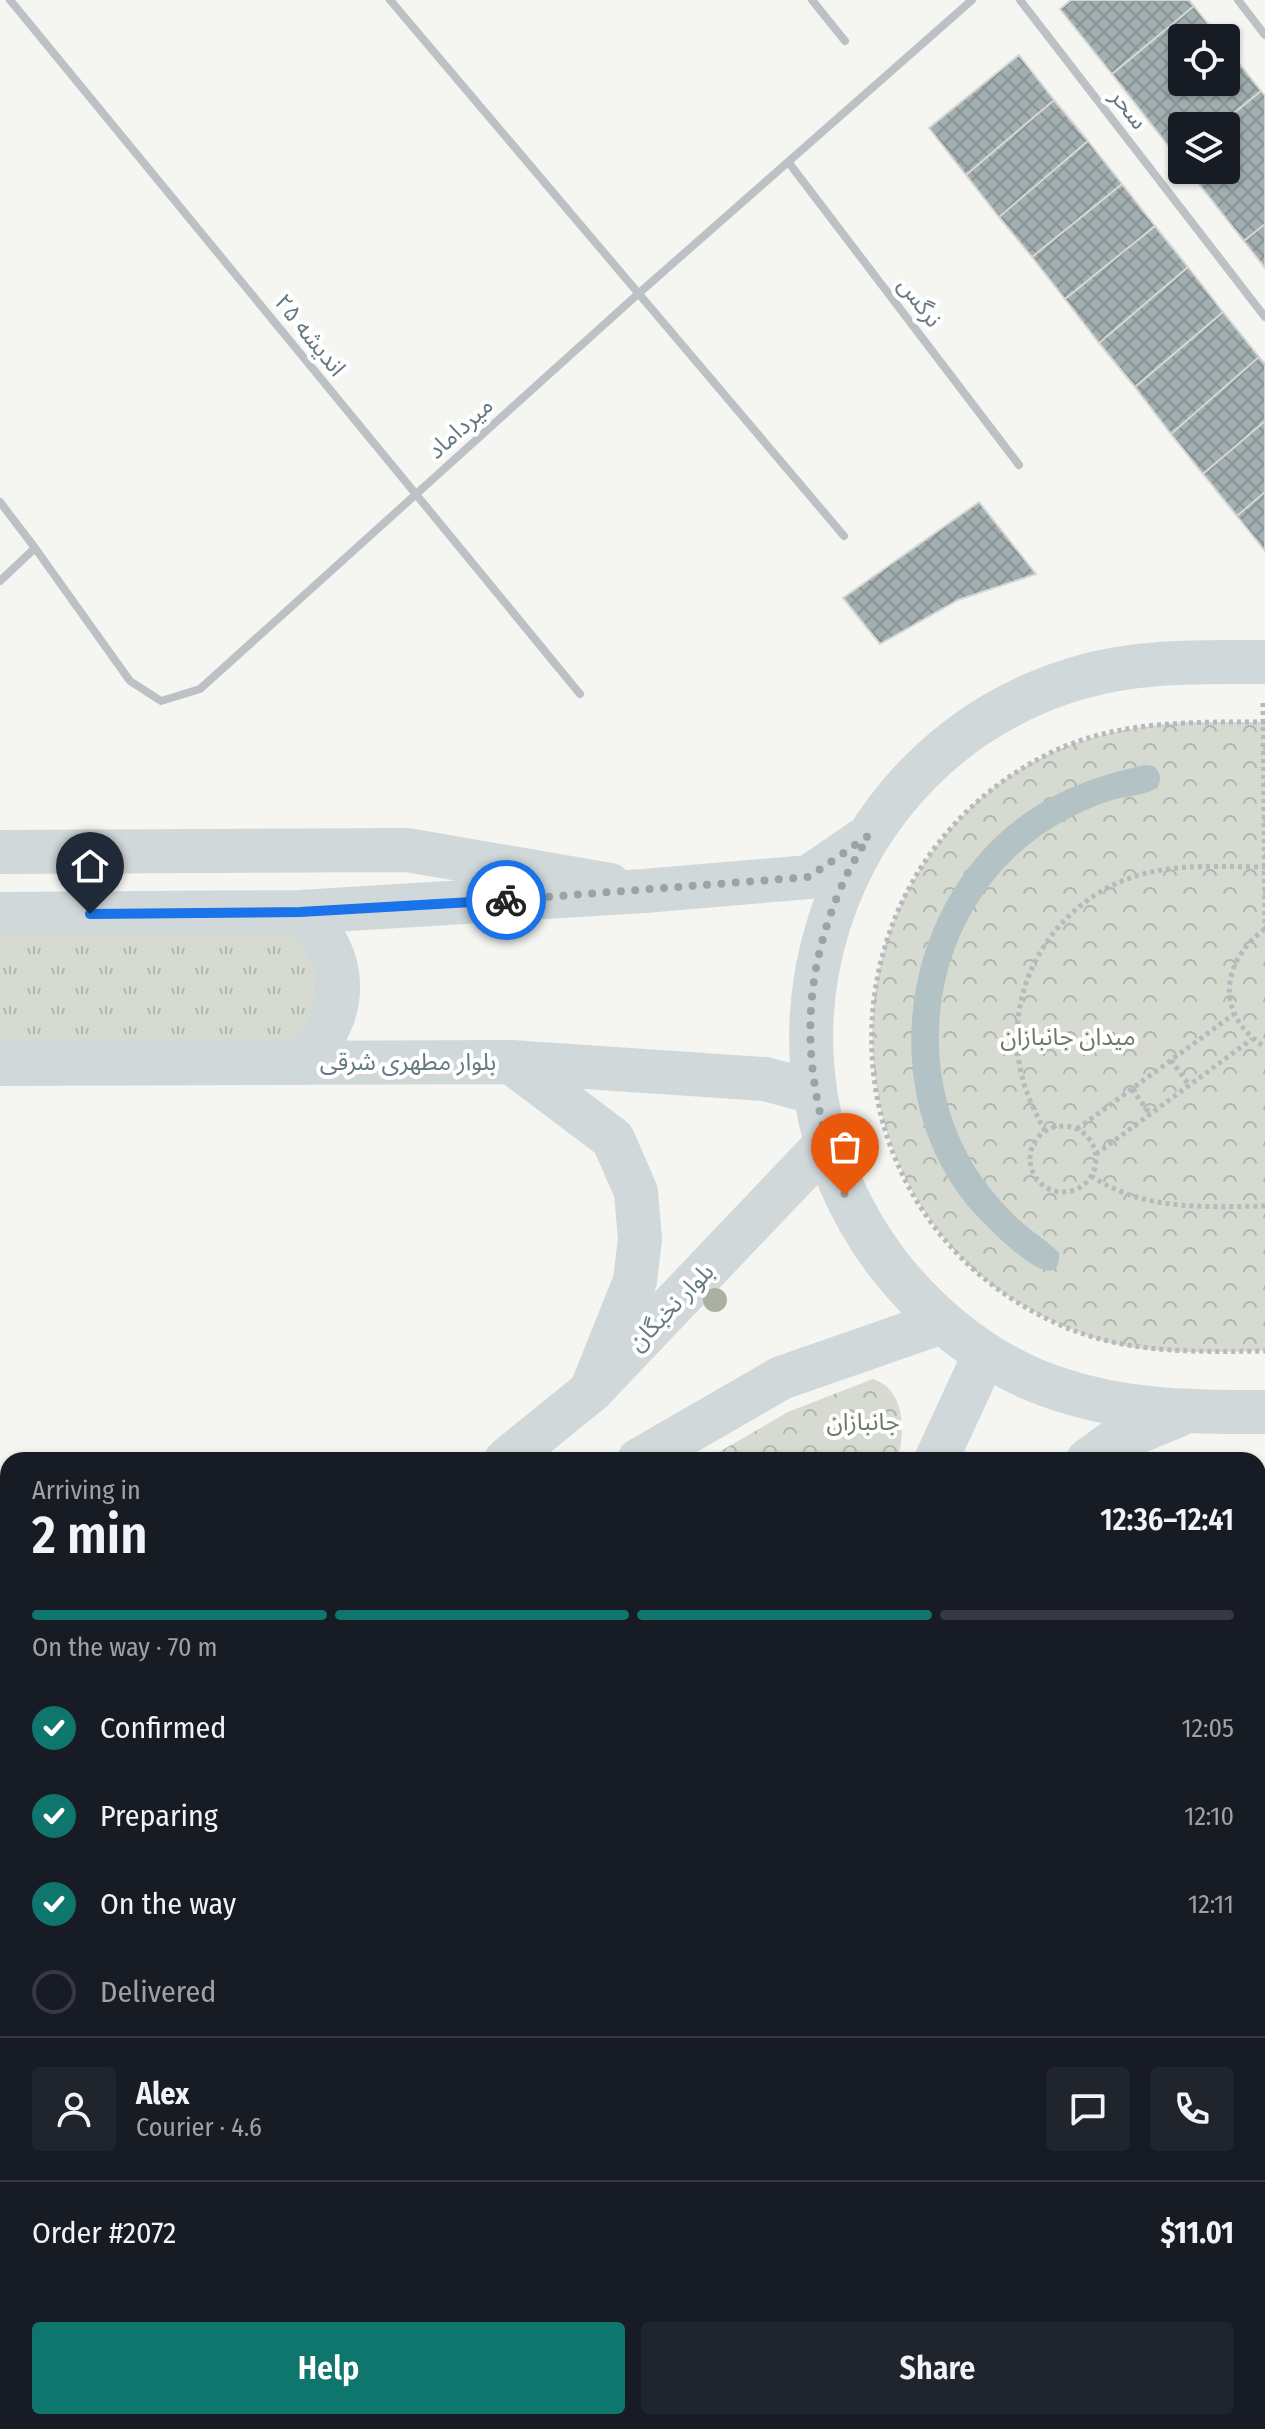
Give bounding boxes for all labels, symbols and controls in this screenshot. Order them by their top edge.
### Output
map controls [1168,24,1240,184]
button: locate [1168,24,1240,96]
street label: سحر [1104,82,1153,135]
button: layers [1168,112,1240,184]
street label: نرگس [892,271,948,333]
street label: اندیشه ۲۵ [269,288,351,382]
street label: میرداماد [421,391,499,465]
pin [56,832,124,914]
icon: home [68,844,112,888]
courier [466,860,546,940]
icon: bike [484,878,528,922]
park label: میدان جانبازان [1000,1023,1136,1051]
street label: بلوار مطهری شرقی [320,1048,496,1076]
pin [811,1113,879,1195]
icon: bag [823,1125,867,1169]
street label: بلوار نخبگان [622,1257,720,1357]
park label: جانبازان [826,1408,900,1436]
text: Arriving in [32,1475,141,1506]
text: 12:36–12:41 [1100,1502,1234,1538]
text: 2 min [32,1504,148,1567]
text: On the way · 70 m [32,1632,218,1663]
icon: check [32,1706,76,1750]
text: Confirmed [100,1710,226,1746]
text: 12:05 [1181,1713,1234,1744]
icon: check [32,1794,76,1838]
text: Preparing [100,1798,218,1834]
text: 12:10 [1184,1801,1234,1832]
icon: check [32,1882,76,1926]
text: On the way [100,1886,236,1922]
text: 12:11 [1188,1889,1234,1920]
text: Delivered [100,1974,216,2010]
button: person [32,2067,116,2151]
button: chat [1046,2067,1130,2151]
button: phone [1150,2067,1234,2151]
text: Alex [136,2076,189,2112]
text: Courier · 4.6 [136,2112,262,2143]
text: Order #2072 [32,2215,176,2251]
text: $11.01 [1160,2215,1234,2251]
button: Help [32,2322,625,2414]
button: Share [641,2322,1234,2414]

